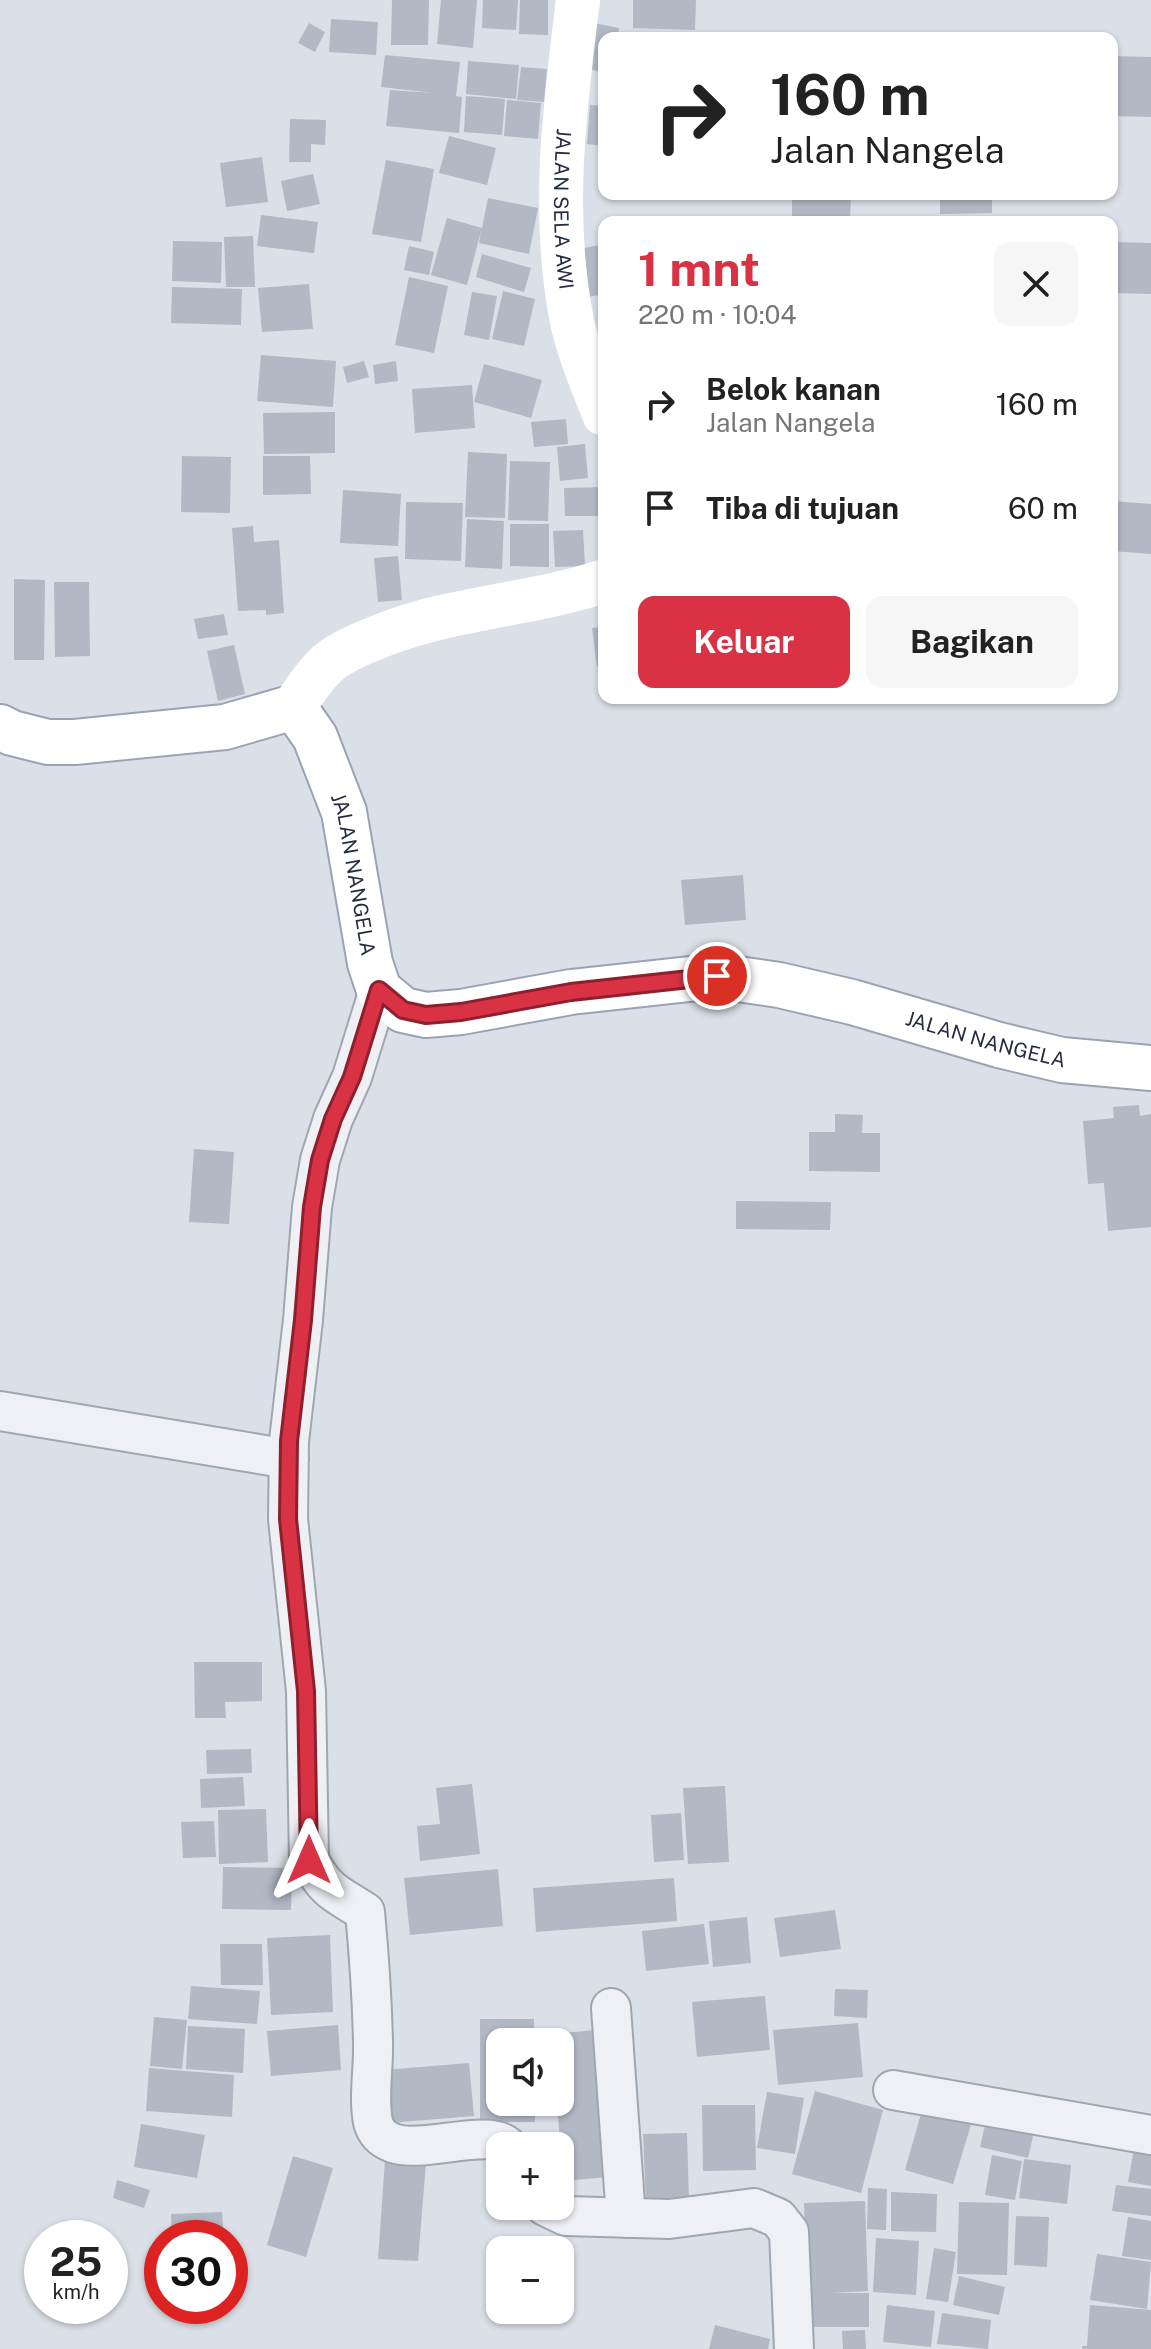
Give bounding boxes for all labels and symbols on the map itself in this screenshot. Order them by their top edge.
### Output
street label: JALAN SELA AWI [549,128,579,291]
street label: JALAN NANGELA [326,789,380,957]
pin [683,942,751,1010]
street label: JALAN NANGELA [903,1006,1068,1072]
position arrow [267,1818,351,1902]
speed limit sign: 30 [144,2220,248,2324]

